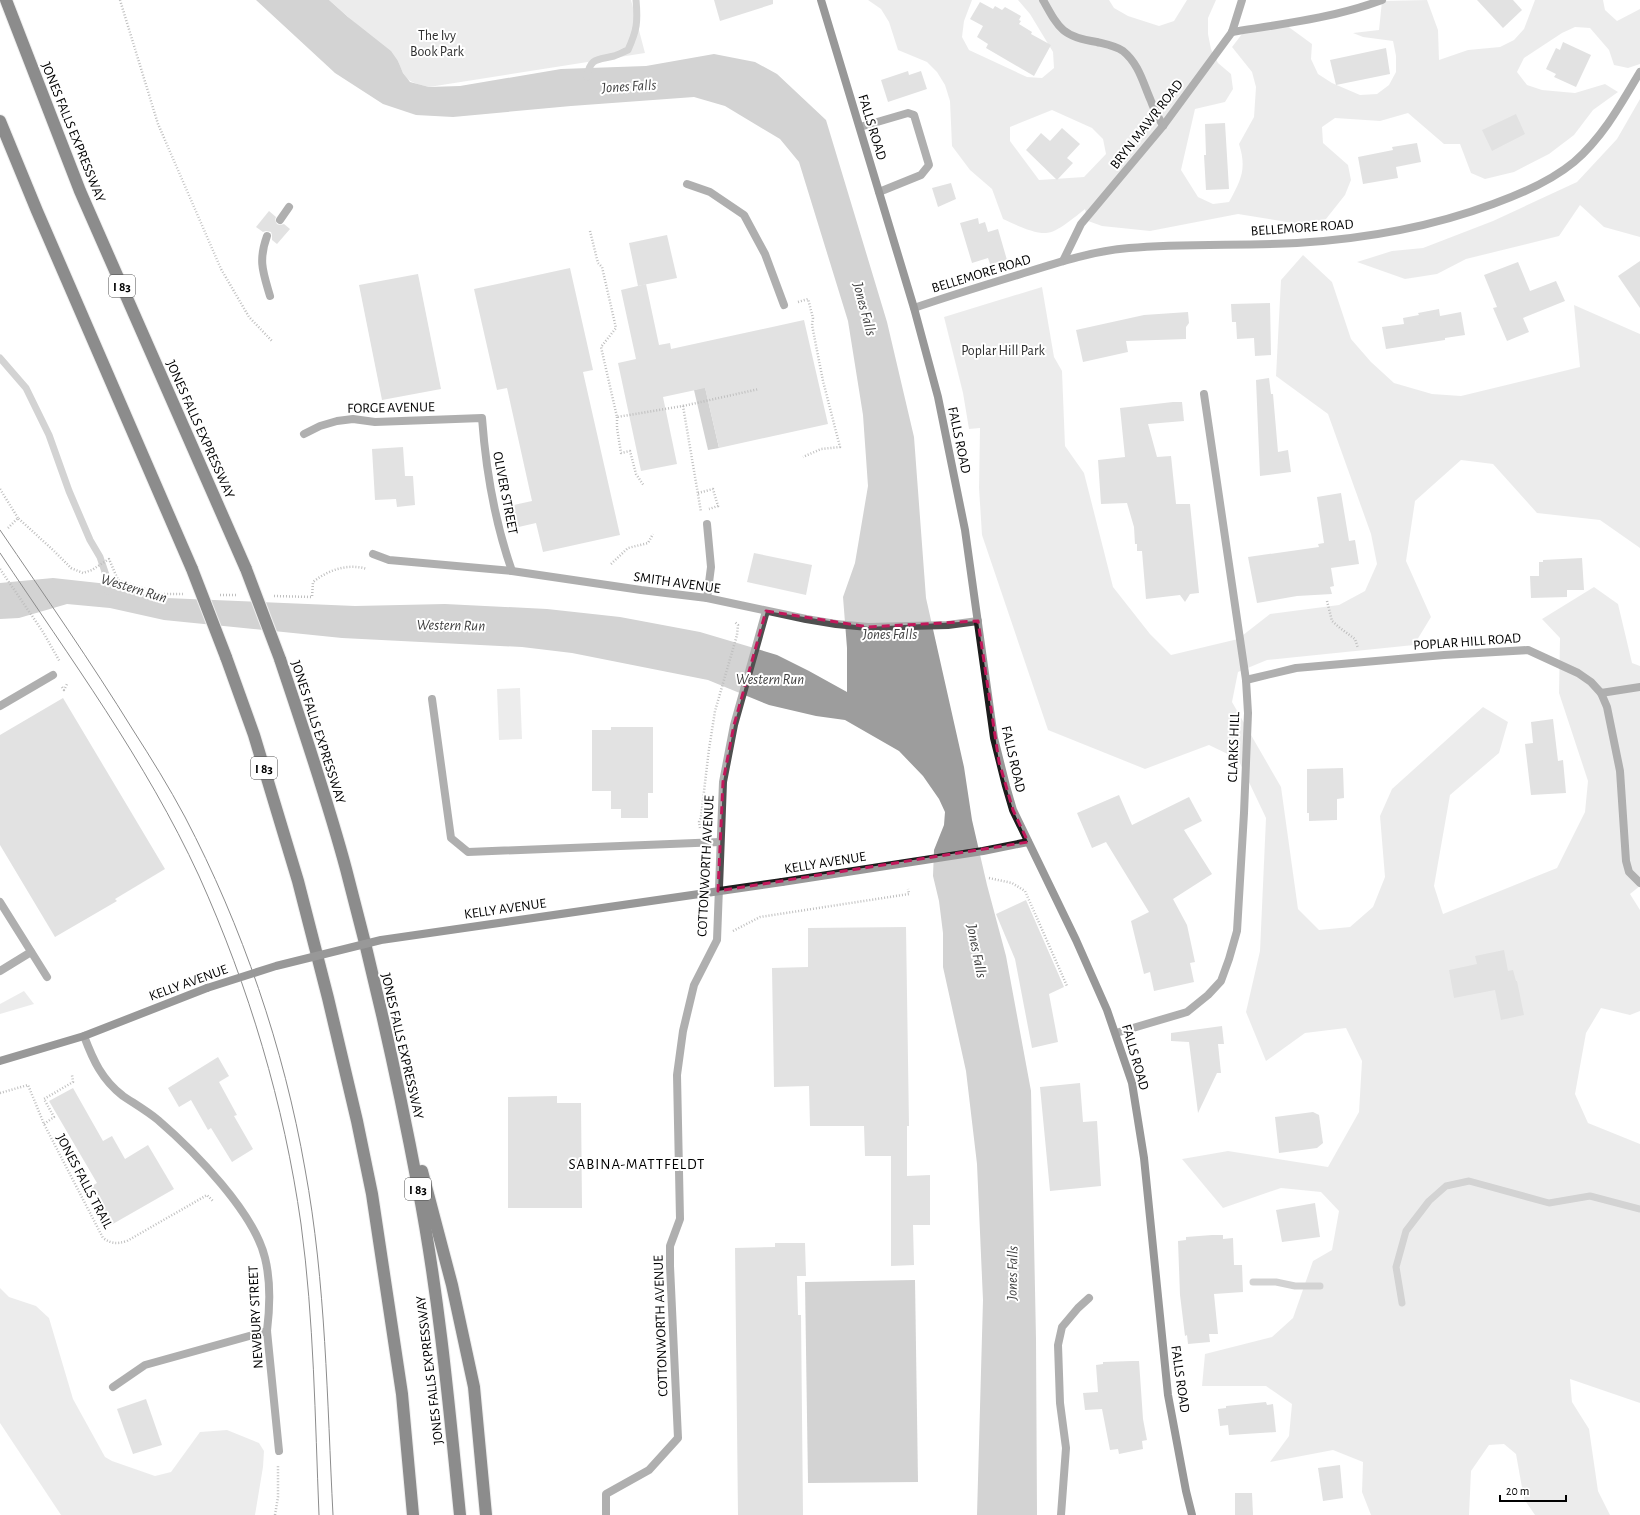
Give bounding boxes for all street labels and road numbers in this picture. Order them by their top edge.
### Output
street label: JONES FALLS EXPRESSWAY [39,60,108,205]
street label: BRYN MAWR ROAD [1108,77,1186,172]
street label: FALLS ROAD [855,93,889,162]
street label: BELLEMORE ROAD [1250,217,1354,239]
street label: BELLEMORE ROAD [930,252,1033,296]
road number: I 83 [109,275,135,297]
street label: JONES FALLS EXPRESSWAY [163,358,237,501]
street label: FORGE AVENUE [347,400,435,416]
street label: FALLS ROAD [945,406,973,475]
street label: OLIVER STREET [490,450,520,536]
street label: SMITH AVENUE [633,570,721,596]
street label: POPLAR HILL ROAD [1413,631,1522,653]
street label: JONES FALLS EXPRESSWAY [288,659,348,806]
street label: CLARKS HILL [1226,711,1242,783]
street label: FALLS ROAD [999,725,1027,794]
road number: I 83 [251,757,277,779]
street label: COTTONWORTH AVENUE [695,795,717,937]
street label: KELLY AVENUE [783,850,867,876]
street label: KELLY AVENUE [463,896,547,922]
street label: KELLY AVENUE [147,962,230,1004]
street label: JONES FALLS EXPRESSWAY [378,972,426,1121]
street label: FALLS ROAD [1119,1023,1151,1092]
street label: JONES FALLS TRAIL [53,1132,115,1231]
road number: I 83 [405,1178,431,1200]
street label: COTTONWORTH AVENUE [652,1255,670,1397]
street label: NEWBURY STREET [246,1265,266,1369]
street label: JONES FALLS EXPRESSWAY [414,1294,446,1445]
street label: FALLS ROAD [1168,1345,1192,1414]

